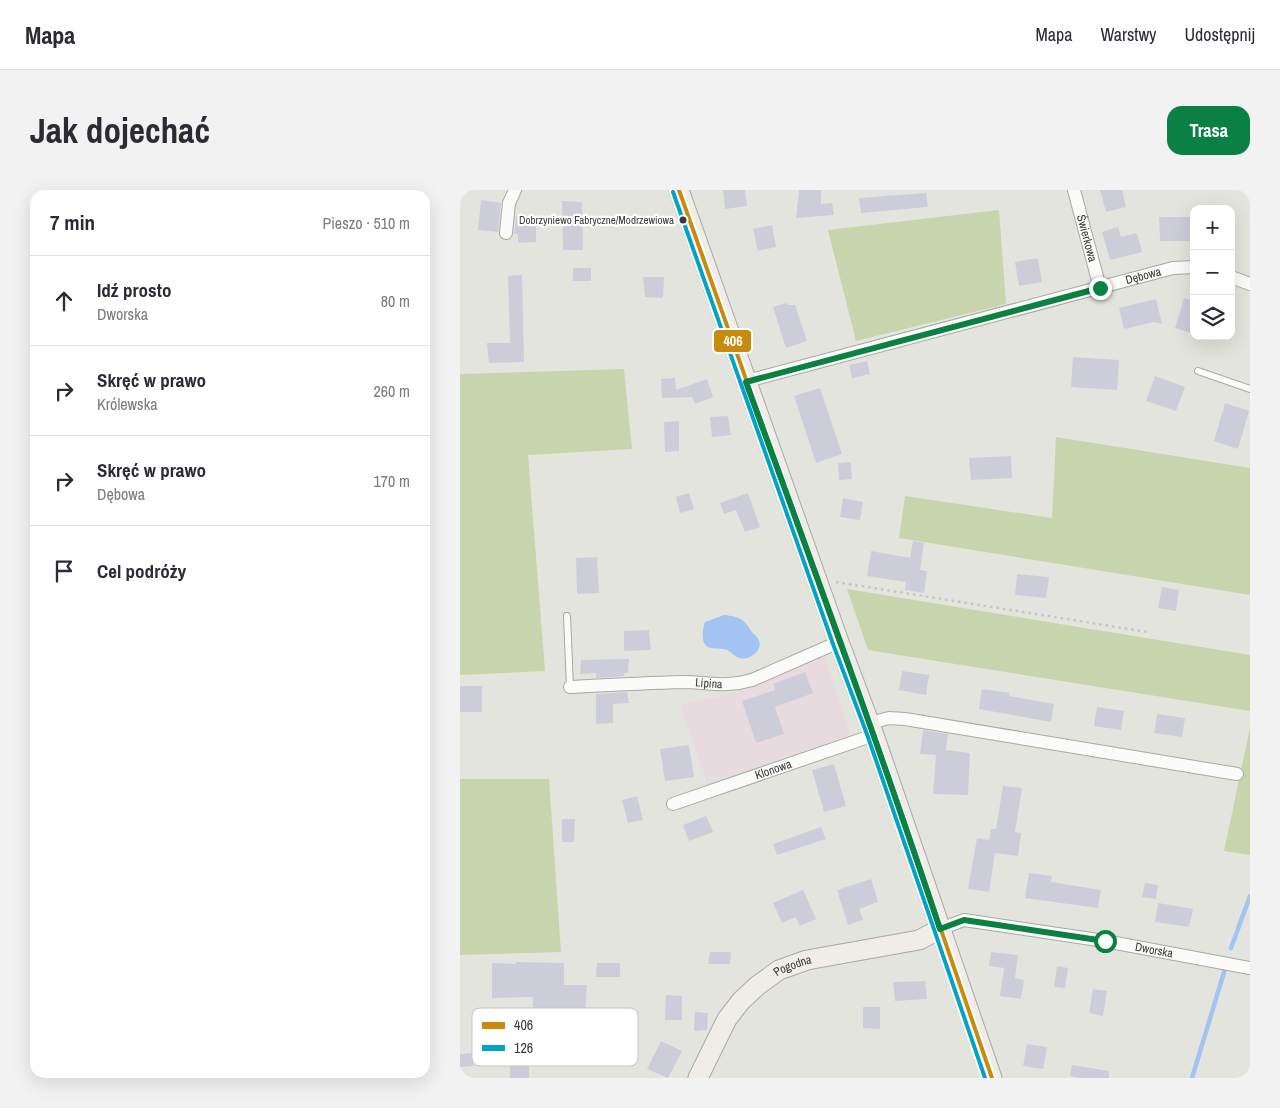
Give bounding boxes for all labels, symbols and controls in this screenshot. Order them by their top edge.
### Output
text: Mapa [25,19,75,51]
text: Mapa [1035,22,1072,47]
text: Warstwy [1100,22,1156,47]
text: Udostępnij [1184,22,1255,47]
button: Trasa [1167,106,1250,155]
text: Jak dojechać [30,107,210,154]
map controls [1190,205,1235,340]
button: + [1190,205,1235,250]
text: 7 min [50,208,95,237]
text: Pieszo · 510 m [322,212,410,234]
place label: Dobrzyniewo Fabryczne/Modrzewiowa [519,213,674,227]
street label: Świerkowa [1073,213,1101,264]
marker: Dobrzyniewo Fabryczne/Modrzewiowa [678,215,688,225]
button: − [1190,250,1235,295]
street label: Dębowa [1124,263,1163,288]
text: Idź prosto [97,277,171,303]
route end [1089,277,1112,300]
icon: ahead [50,287,78,315]
text: 80 m [381,290,410,312]
button: layers [1190,295,1235,340]
text: Dworska [97,303,148,325]
line badge: 406 [713,329,752,353]
text: 406 [723,332,743,350]
text: Skręć w prawo [97,367,206,393]
icon: right [50,377,78,405]
text: 260 m [374,380,410,402]
text: Królewska [97,393,158,415]
text: Skręć w prawo [97,457,206,483]
icon: right [50,467,78,495]
text: 170 m [374,470,410,492]
text: Dębowa [97,483,145,505]
icon: arrive [50,557,78,585]
text: Cel podróży [97,558,186,584]
street label: Lipina [695,674,723,692]
street label: Klonowa [753,756,794,783]
route start [1094,930,1117,953]
street label: Dworska [1134,939,1175,962]
street label: Pogodna [770,951,813,980]
legend [472,1008,638,1066]
text: 406 [514,1016,533,1034]
text: 126 [514,1039,533,1057]

